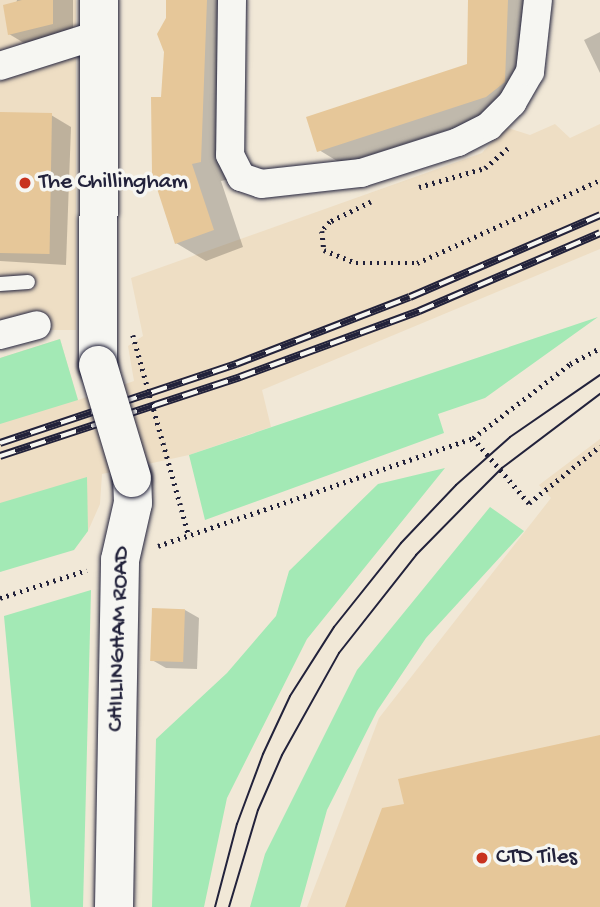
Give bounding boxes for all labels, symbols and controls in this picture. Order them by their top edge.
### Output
place label: The Chillingham [39,169,188,197]
marker: The Chillingham [17,175,33,191]
street label: CHILLINGHAM ROAD [103,546,137,732]
place label: CTD Tiles [496,844,577,872]
marker: CTD Tiles [474,850,490,866]

